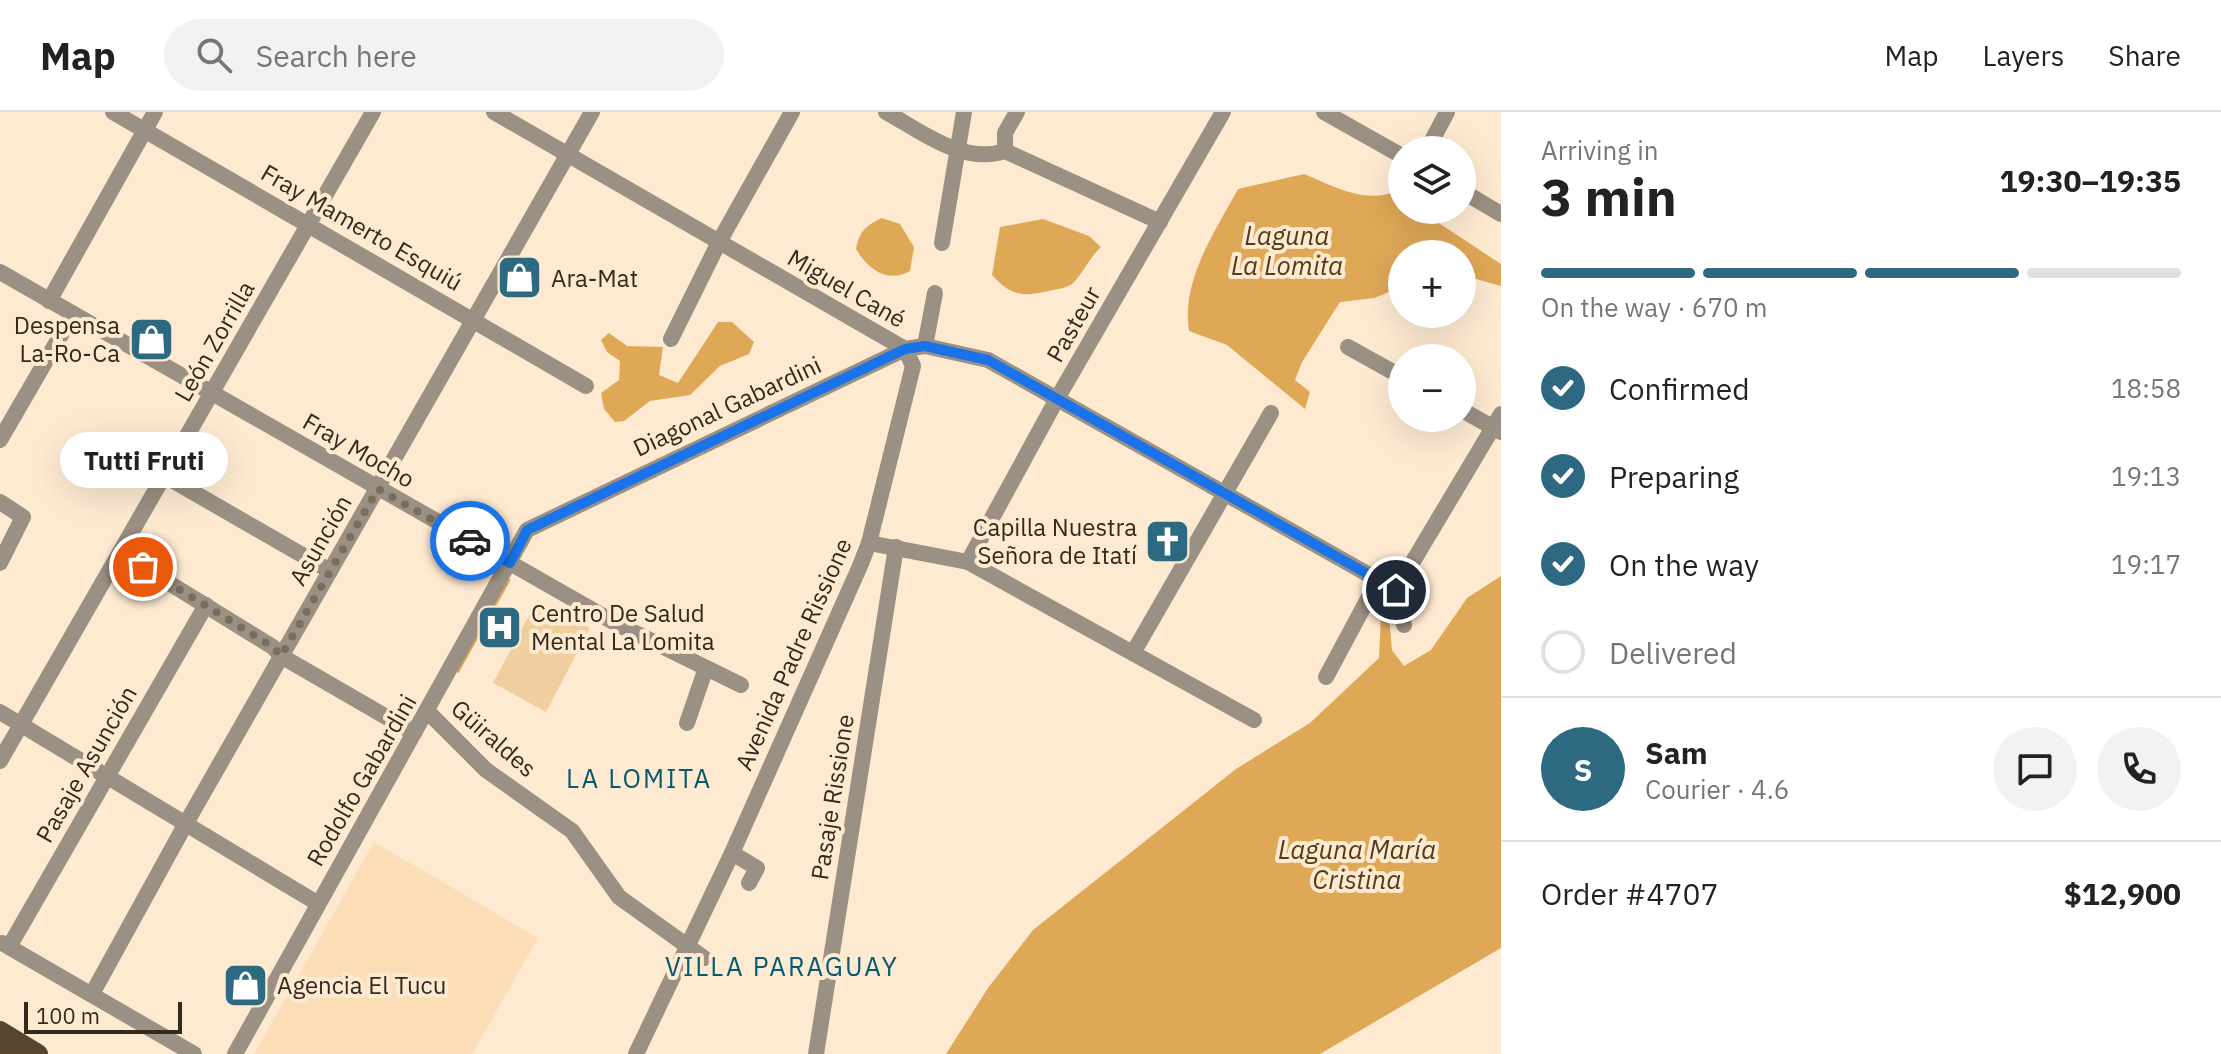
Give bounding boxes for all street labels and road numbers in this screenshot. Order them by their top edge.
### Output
street label: Fray Mamerto Esquiú [255,156,469,298]
street label: Miguel Cané [782,241,912,335]
street label: León Zorrilla [167,275,262,407]
street label: Pasteur [1038,280,1108,368]
street label: Diagonal Gabardini [628,348,826,464]
street label: Fray Mocho [297,405,421,495]
street label: Asunción [281,489,359,591]
street label: Avenida Padre Rissione [727,533,859,775]
street label: Pasaje Asunción [28,680,144,848]
street label: Rodolfo Gabardini [299,688,423,872]
street label: Güiraldes [445,692,543,784]
street label: Pasaje Rissione [803,712,861,882]

